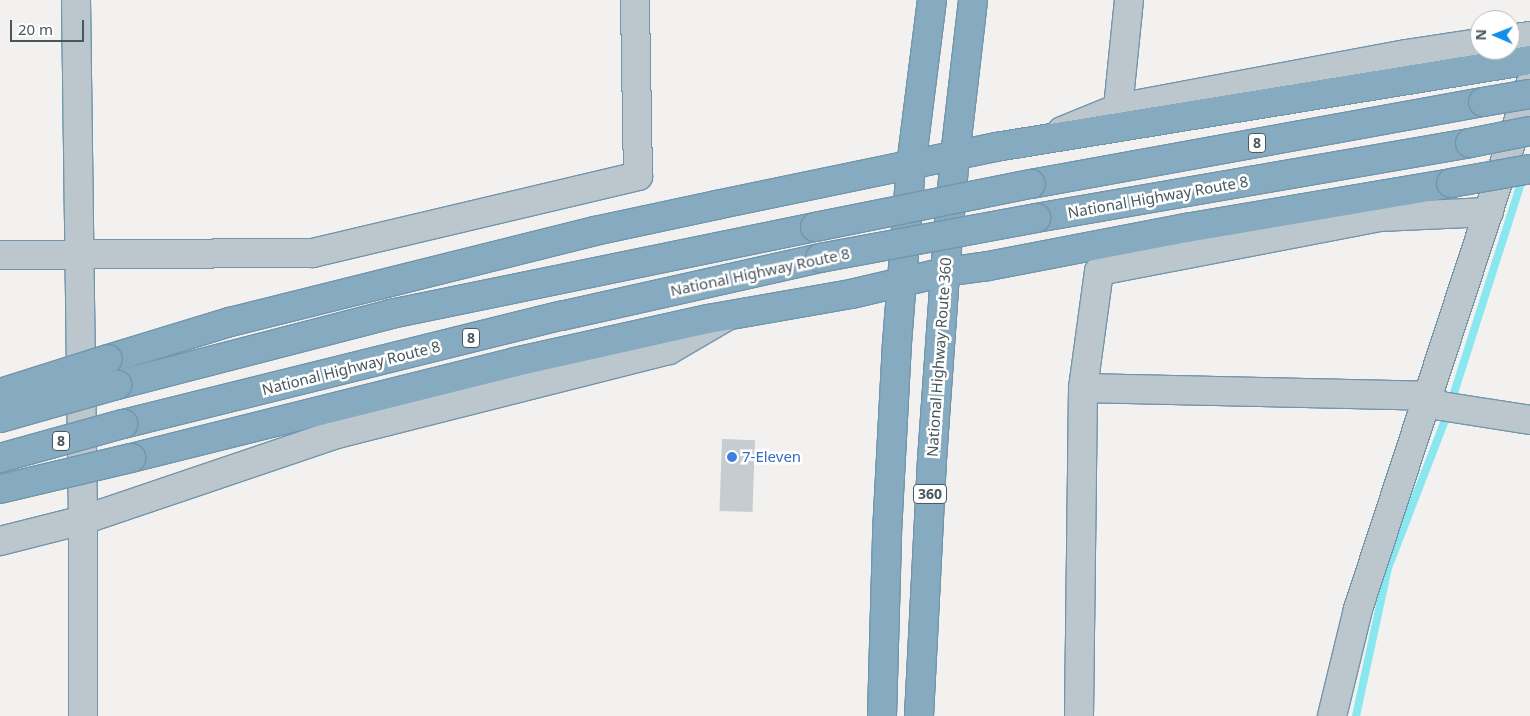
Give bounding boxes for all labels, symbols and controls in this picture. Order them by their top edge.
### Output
scale bar [12,10,86,42]
north arrow [1470,10,1520,60]
text: 20 m [18,19,53,39]
text: N [1471,29,1490,41]
road number: 8 [1247,132,1267,154]
street label: National Highway Route 8 [1066,172,1250,222]
street label: National Highway Route 8 [669,244,851,300]
street label: National Highway Route 360 [923,257,955,457]
road number: 8 [461,326,481,349]
street label: National Highway Route 8 [260,337,442,399]
road number: 8 [51,430,71,452]
place label: 7-Eleven [742,448,801,466]
marker: 7-Eleven [726,451,738,463]
road number: 360 [912,482,948,506]

